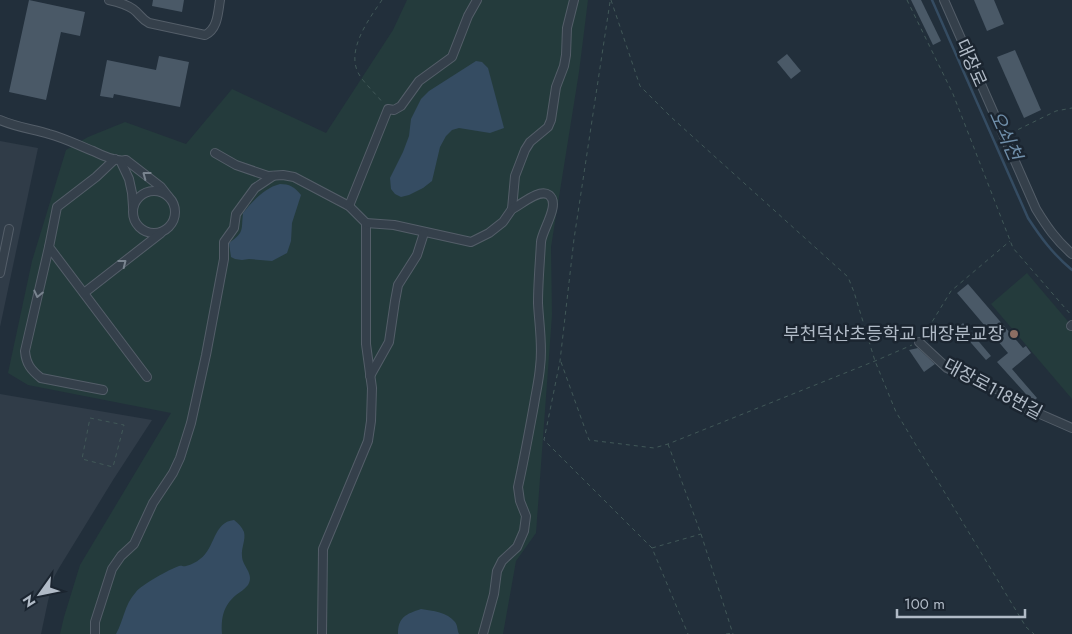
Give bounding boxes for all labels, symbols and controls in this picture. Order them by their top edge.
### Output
street label: 대장로 [949,35,993,91]
water label: 오쇠천 [983,106,1029,166]
one-way arrow [142,172,152,181]
one-way arrow [117,260,126,269]
one-way arrow [33,290,44,299]
place label: 부천덕산초등학교 대장분교장 [783,321,1004,347]
marker: 부천덕산초등학교 대장분교장 [1008,328,1020,340]
street label: 대장로118번길 [939,352,1047,426]
north arrow [15,569,65,619]
scale bar [897,586,1024,618]
text: N [18,591,41,611]
text: 100 m [904,593,945,615]

